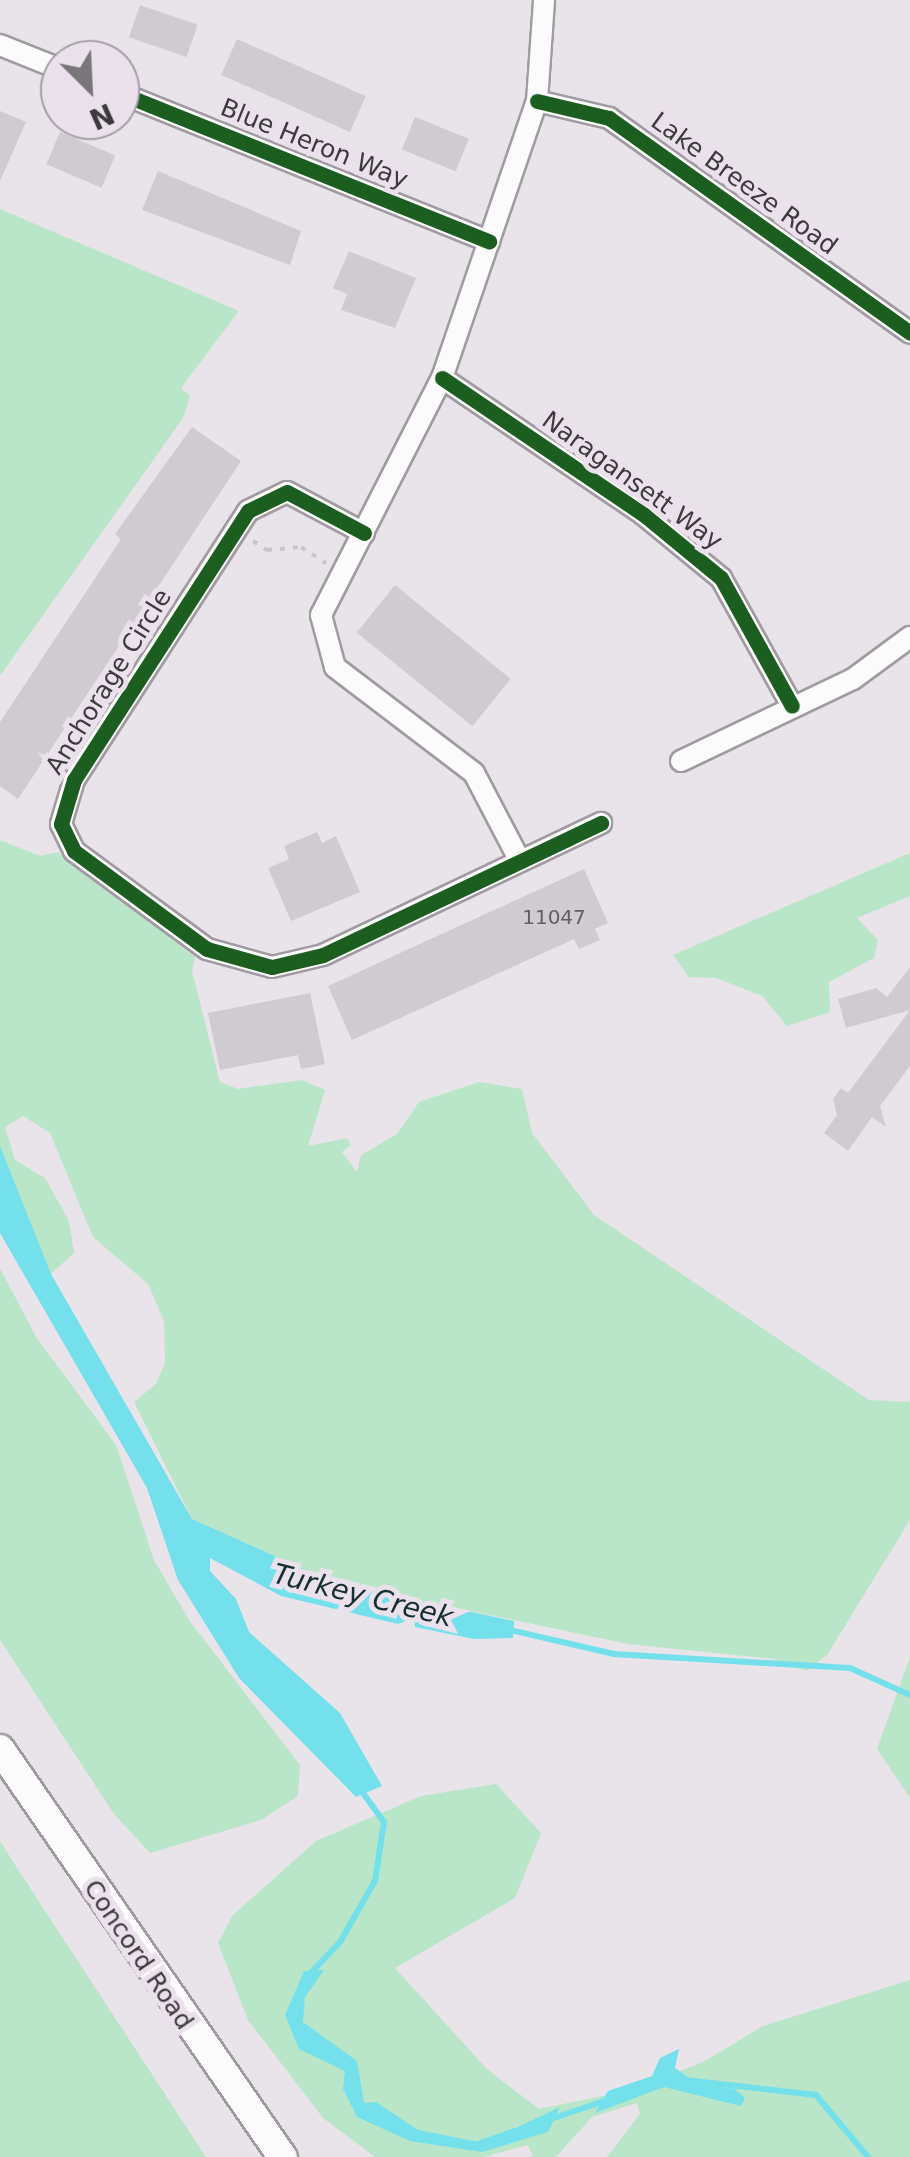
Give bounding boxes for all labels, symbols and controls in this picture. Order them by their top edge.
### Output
north arrow [40,40,140,140]
street label: Blue Heron Way [216,93,412,195]
text: N [84,96,119,136]
street label: Lake Breeze Road [645,106,843,262]
street label: Naragansett Way [536,405,728,557]
street label: Anchorage Circle [40,584,178,780]
house number: 11047 [522,905,586,929]
water label: Turkey Creek [270,1557,456,1635]
street label: Concord Road [77,1874,199,2036]

